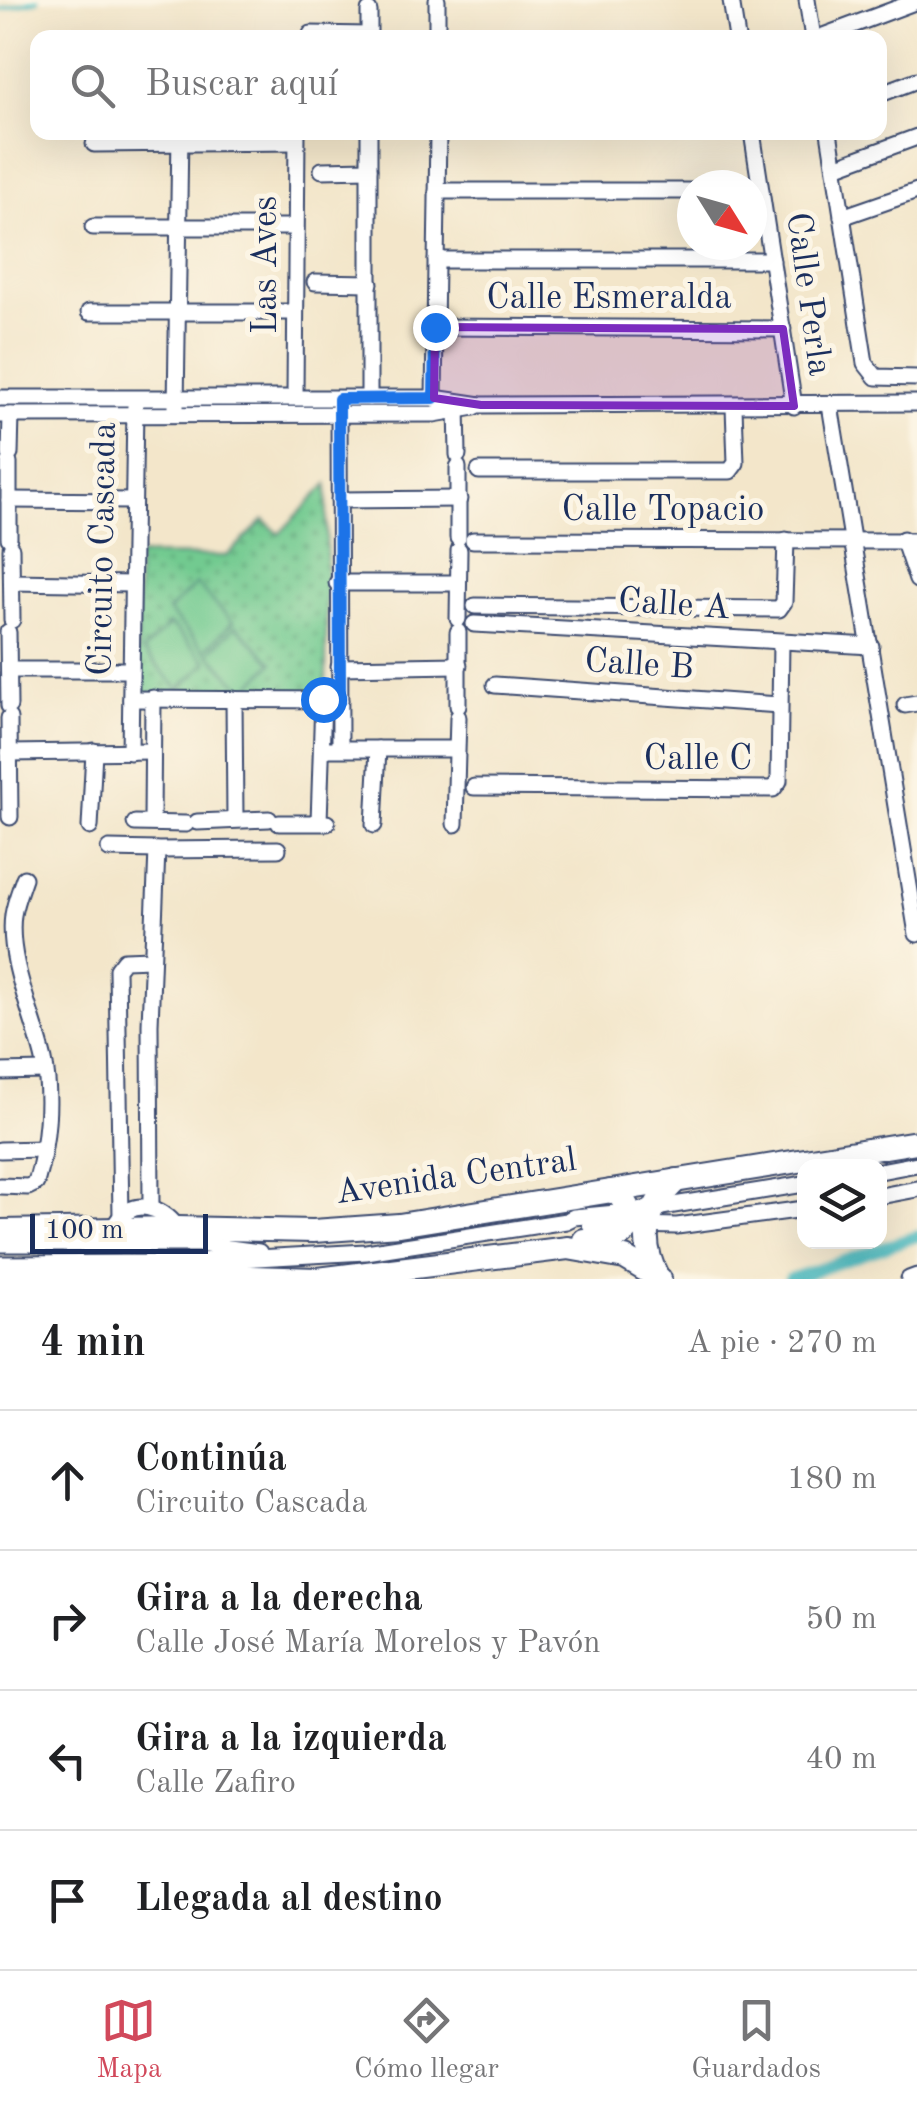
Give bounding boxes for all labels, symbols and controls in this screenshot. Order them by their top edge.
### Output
search box [30,30,887,140]
icon: search [65,58,120,113]
text: Buscar aquí [145,66,338,104]
north arrow [677,170,767,260]
street label: Las Aves [249,196,284,334]
street label: Calle Perla [779,210,837,378]
street label: Calle Esmeralda [486,281,732,316]
route end [413,305,459,351]
street label: Circuito Cascada [83,422,123,676]
street label: Calle Topacio [561,493,765,528]
street label: Calle A [617,584,731,626]
street label: Calle B [583,644,695,686]
route start [301,677,347,723]
street label: Calle C [644,742,753,777]
street label: Avenida Central [333,1143,579,1211]
map controls [797,1159,887,1249]
button: layers [797,1159,887,1249]
scale bar [30,1209,208,1254]
text: 100 m [45,1217,124,1245]
text: 4 min [40,1323,146,1365]
text: A pie · 270 m [687,1328,877,1360]
text: Continúa [135,1441,287,1479]
icon: ahead [40,1453,95,1508]
text: 180 m [787,1464,877,1496]
text: Circuito Cascada [135,1488,367,1520]
text: Gira a la derecha [135,1581,423,1619]
icon: right [40,1593,95,1648]
text: 50 m [806,1604,877,1636]
text: Calle José María Morelos y Pavón [135,1628,601,1660]
text: Gira a la izquierda [135,1721,447,1759]
icon: left [40,1733,95,1788]
text: 40 m [806,1744,877,1776]
text: Calle Zafiro [135,1768,296,1800]
icon: arrive [40,1873,95,1928]
text: Llegada al destino [135,1881,443,1919]
tab: Mapa [96,1993,162,2088]
tab: Cómo llegar [354,1993,499,2088]
tab: Guardados [691,1993,821,2088]

